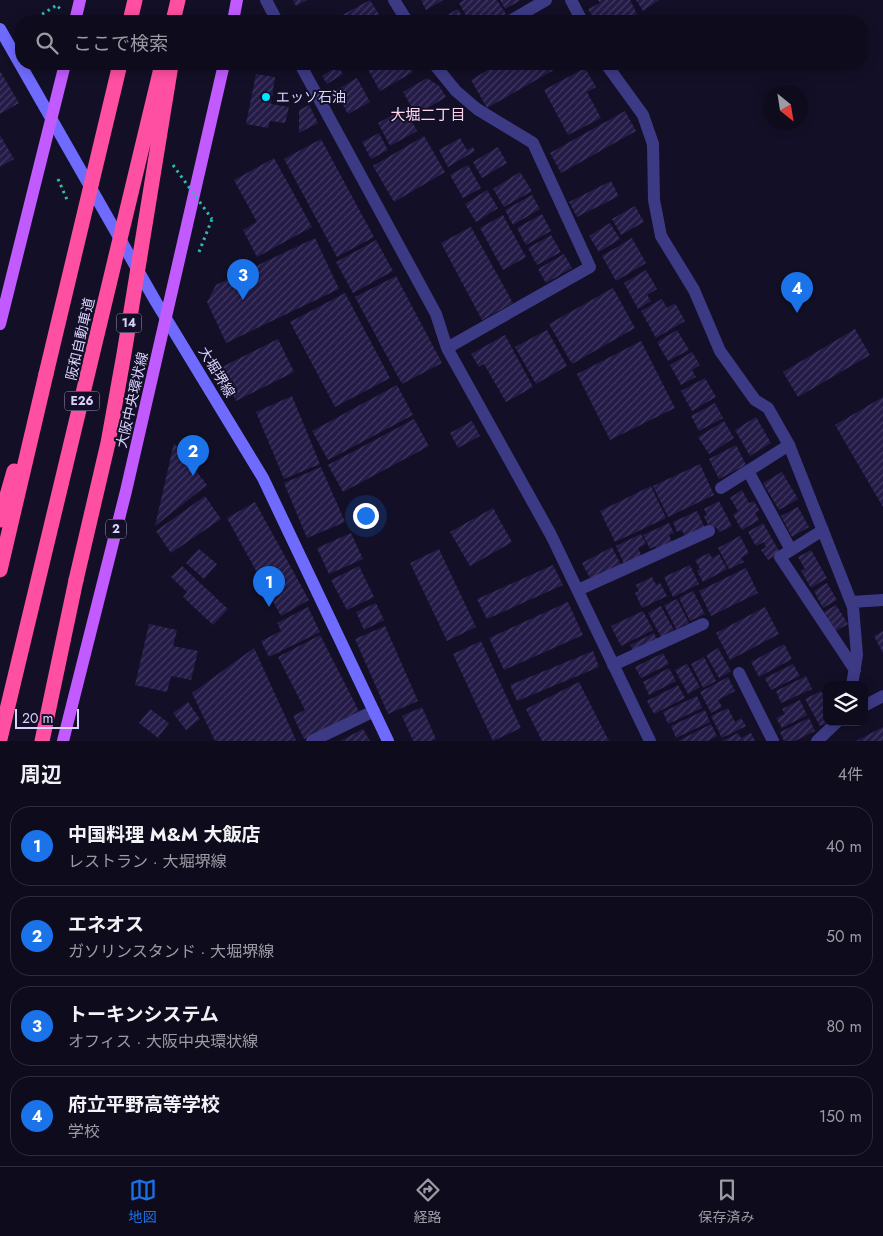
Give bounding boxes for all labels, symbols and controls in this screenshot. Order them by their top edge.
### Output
search box [15,15,868,70]
icon: search [33,29,61,57]
text: ここで検索 [73,30,168,57]
north arrow [763,85,808,130]
place label: エッソ石油 [276,87,346,107]
marker: エッソ石油 [260,91,272,103]
district label: 大堀二丁目 [390,104,466,126]
pin: 3 [227,259,259,300]
pin: 4 [781,272,813,313]
street label: 阪和自動車道 [61,296,99,382]
road number: 14 [116,314,142,332]
street label: 大堀堺線 [194,343,240,401]
street label: 大阪中央環状線 [111,350,153,450]
road number: E26 [64,392,100,411]
pin: 2 [177,435,209,476]
your location [353,503,379,529]
road number: 2 [106,520,126,538]
pin: 1 [253,566,285,607]
map controls [823,681,868,726]
button: layers [823,681,868,726]
scale bar [15,706,79,729]
text: 20 m [22,708,54,728]
text: 周辺 [20,760,62,790]
text: 4件 [838,763,863,786]
text: 中国料理 M&M 大飯店 [68,821,261,848]
text: 1 [33,835,41,858]
text: 40 m [826,835,862,858]
text: レストラン · 大堀堺線 [68,850,226,873]
text: エネオス [68,911,144,938]
text: 2 [32,925,42,948]
text: 50 m [826,925,862,948]
text: ガソリンスタンド · 大堀堺線 [68,940,274,963]
text: トーキンシステム [68,1001,219,1028]
text: 3 [32,1015,42,1038]
text: 80 m [826,1015,862,1038]
text: オフィス · 大阪中央環状線 [68,1030,258,1053]
text: 府立平野高等学校 [68,1091,220,1118]
text: 4 [31,1105,43,1128]
text: 150 m [819,1105,862,1128]
text: 学校 [68,1120,100,1143]
tab: 地図 [129,1176,157,1227]
tab: 経路 [414,1176,442,1227]
tab: 保存済み [699,1176,755,1227]

